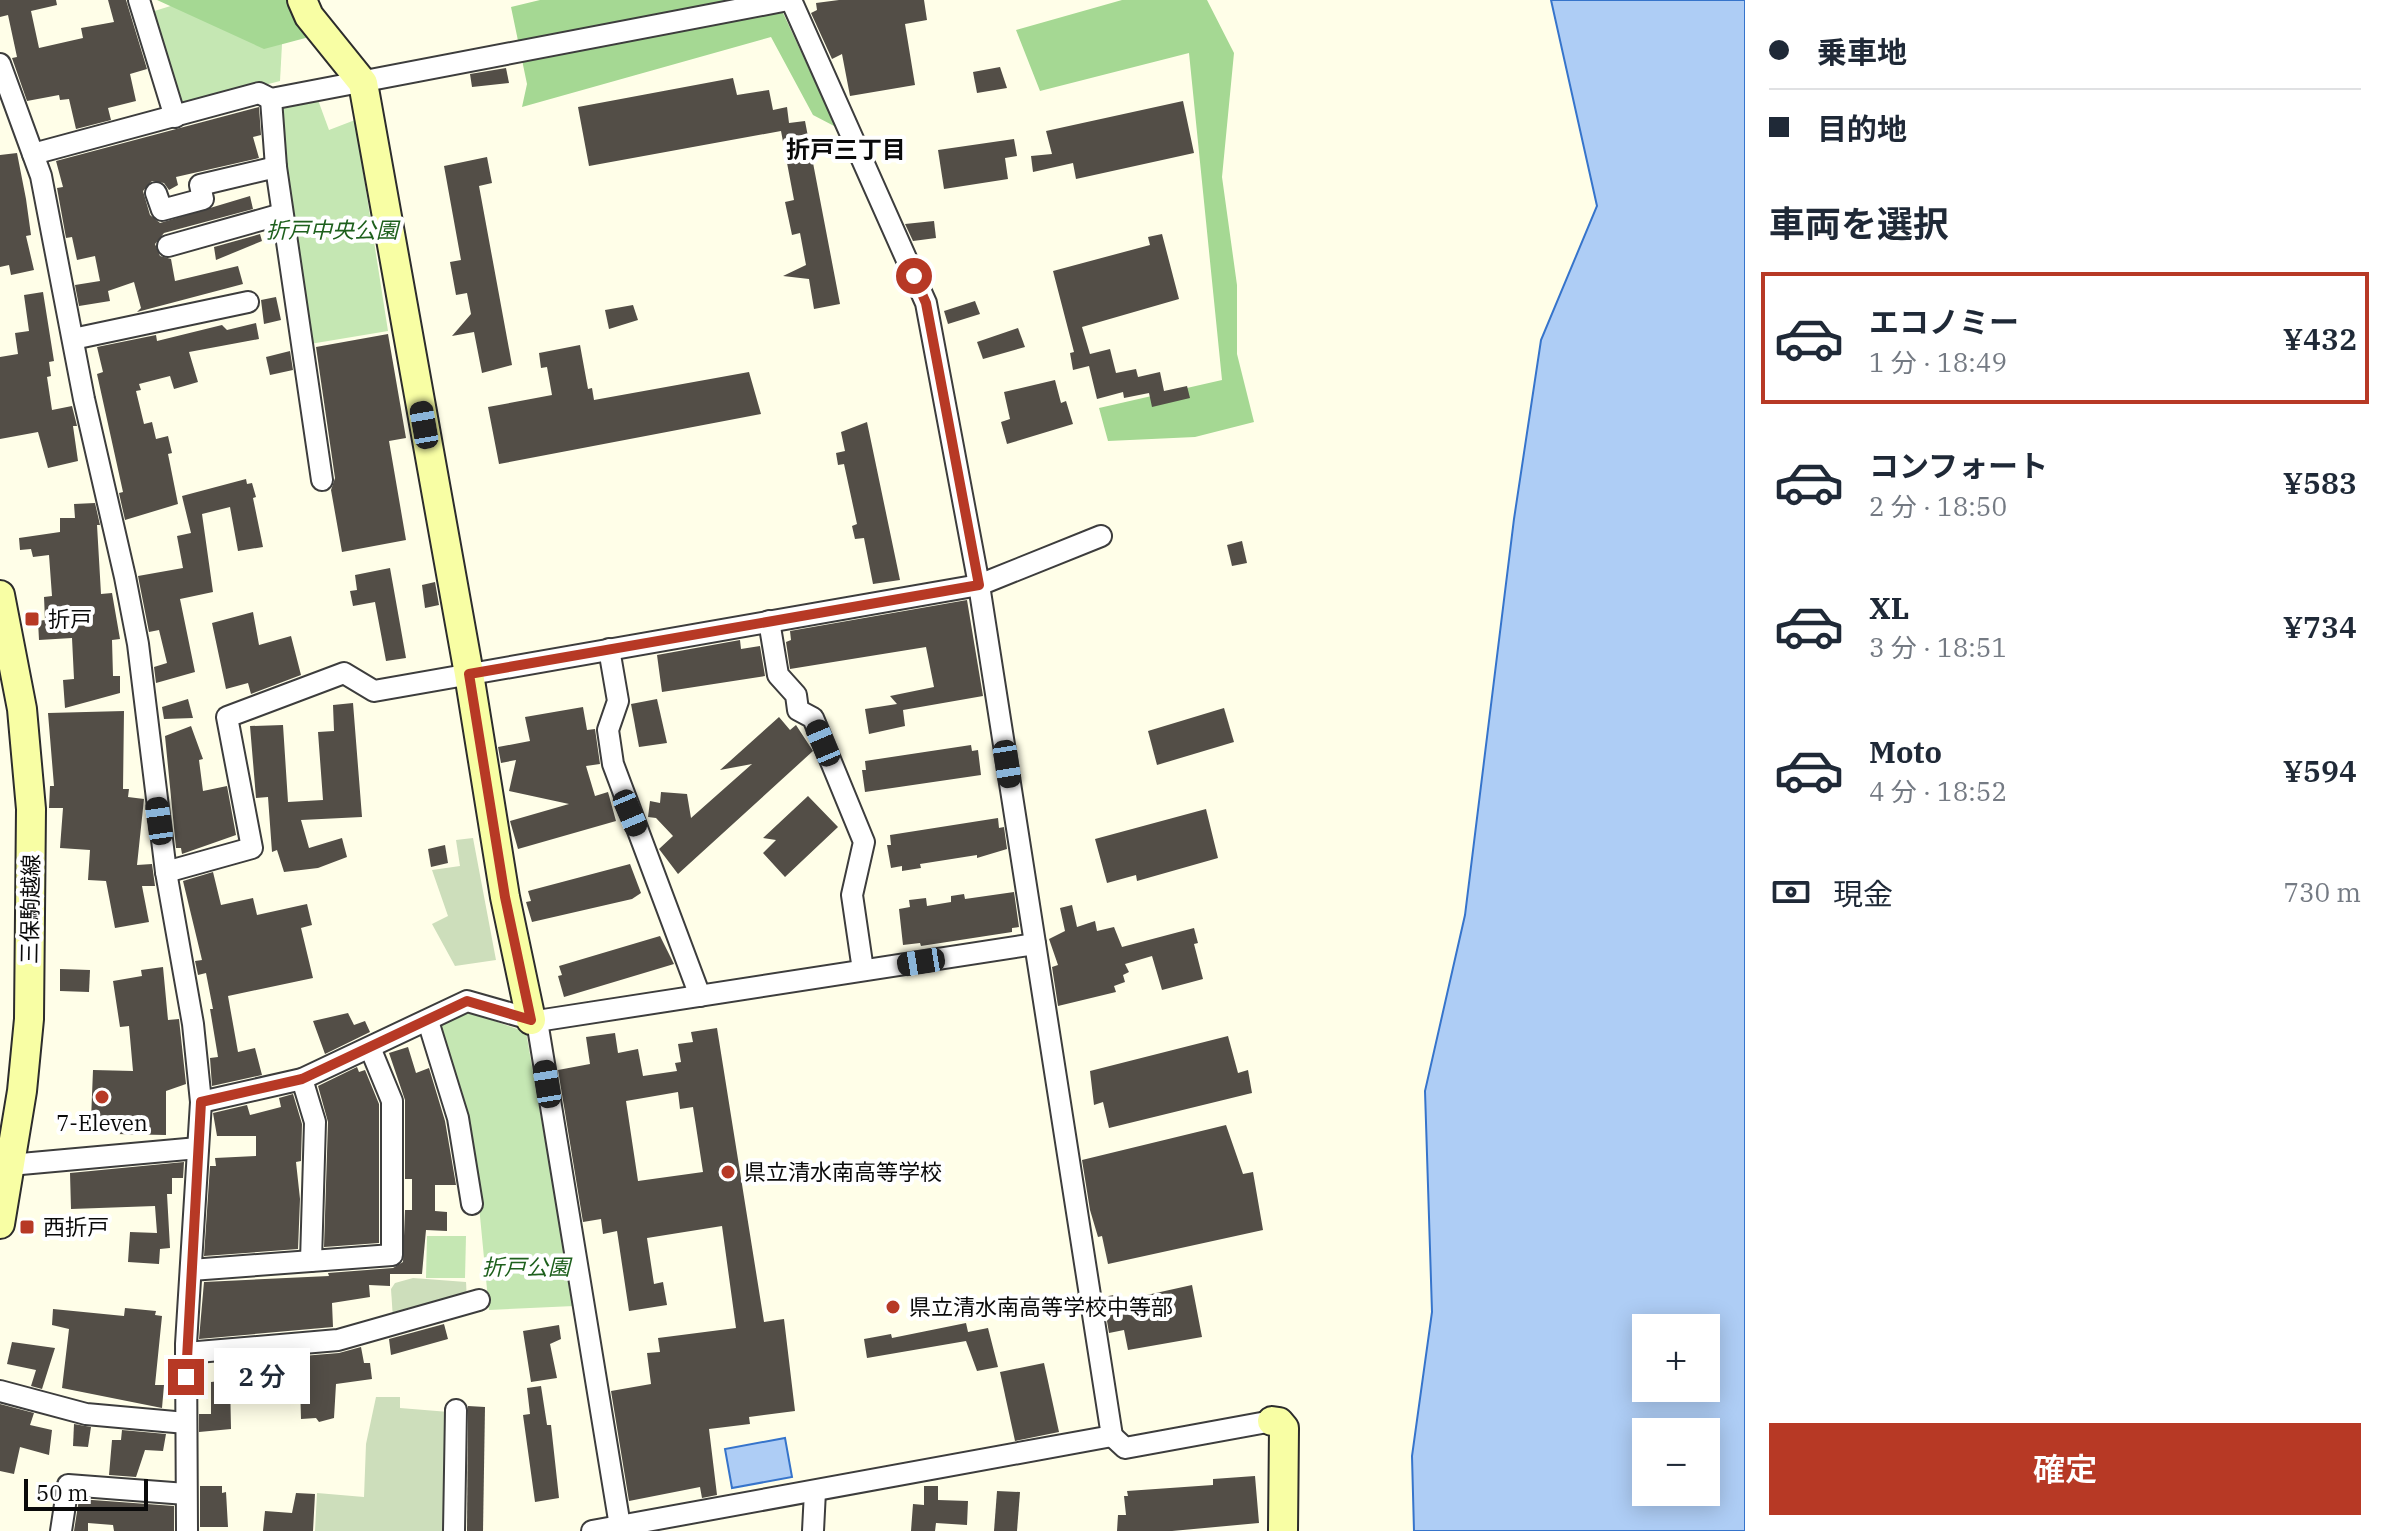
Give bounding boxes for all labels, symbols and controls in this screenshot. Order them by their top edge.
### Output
text: 乗車地 [1817,32,1907,71]
text: 目的地 [1817,109,1907,148]
district label: 折戸三丁目 [786,133,906,165]
text: 車両を選択 [1769,200,1949,247]
park label: 折戸中央公園 [266,215,401,244]
route start [896,258,932,294]
icon: car [1773,302,1845,374]
text: エコノミー [1869,302,2019,341]
text: ¥432 [2283,319,2357,358]
text: 1 分 · 18:49 [1869,345,2007,379]
car [408,399,440,451]
icon: car [1773,446,1845,518]
text: コンフォート [1869,446,2048,485]
text: ¥583 [2283,463,2357,502]
text: 2 分 · 18:50 [1869,489,2007,523]
text: XL [1869,588,1909,627]
icon: car [1773,590,1845,662]
place label: 折戸 [48,604,92,633]
text: ¥734 [2283,607,2357,646]
marker: 折戸 [23,610,41,628]
text: 3 分 · 18:51 [1869,630,2007,664]
car [803,716,843,770]
text: Moto [1869,732,1942,771]
icon: car [1773,734,1845,806]
car [991,738,1023,790]
text: ¥594 [2283,751,2357,790]
text: 4 分 · 18:52 [1869,774,2007,808]
car [610,786,650,840]
car [144,796,174,846]
street label: 三保駒越線 [14,854,45,964]
icon: cash [1769,870,1813,914]
text: 現金 [1833,874,1893,913]
text: 730 m [2283,875,2361,909]
car [895,946,947,978]
car [531,1058,563,1110]
marker: 7-Eleven [93,1088,111,1106]
place label: 7-Eleven [56,1108,148,1137]
place label: 県立清水南高等学校 [744,1157,942,1186]
marker: 県立清水南高等学校 [719,1163,737,1181]
place label: 西折戸 [43,1212,109,1241]
marker: 西折戸 [18,1218,36,1236]
park label: 折戸公園 [482,1252,573,1281]
place label: 県立清水南高等学校中等部 [909,1292,1173,1321]
marker: 県立清水南高等学校中等部 [884,1298,902,1316]
map controls [1632,1314,1720,1506]
button: + [1632,1314,1720,1402]
callout: 2 分 [214,1349,310,1405]
route end [168,1359,204,1395]
text: 2 分 [238,1359,286,1393]
button: − [1632,1418,1720,1506]
button: 確定 [1769,1423,2361,1515]
scale bar [24,1475,148,1511]
text: 50 m [36,1478,88,1507]

